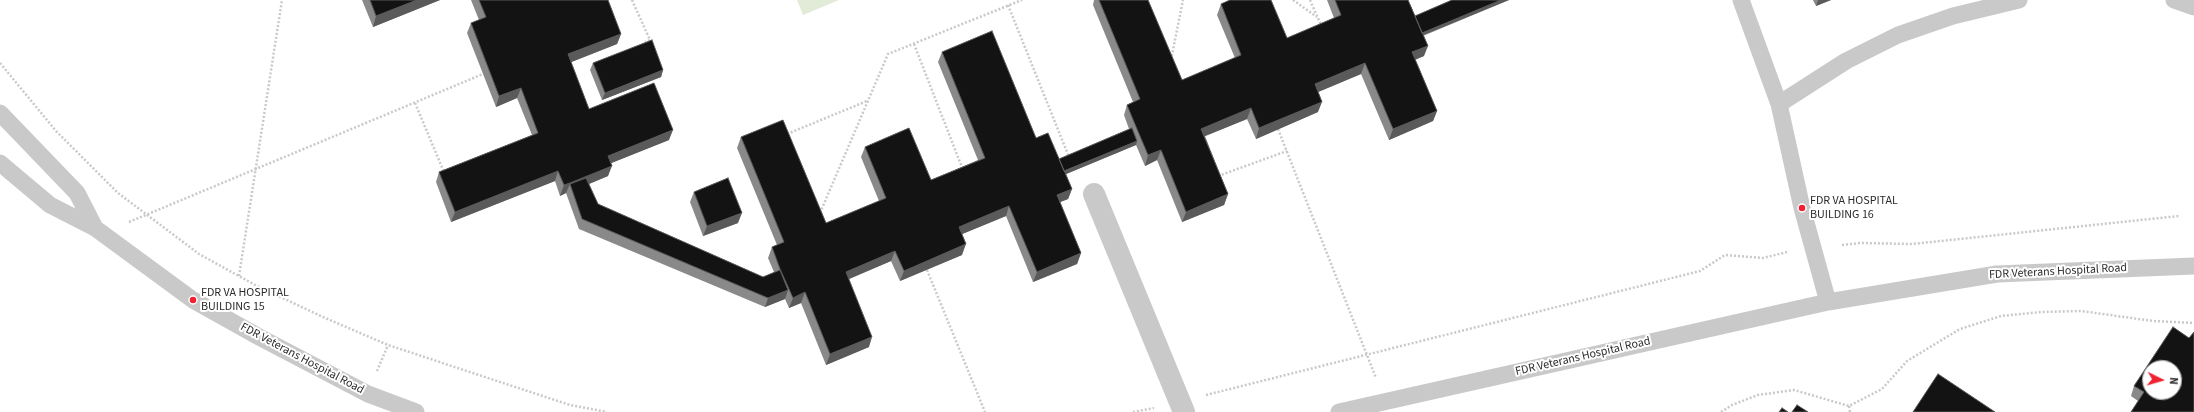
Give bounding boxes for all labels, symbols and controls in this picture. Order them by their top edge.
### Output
place label: FDR VA HOSPITAL BUILDING 16 [1810,194,1898,222]
marker: FDR VA HOSPITAL BUILDING 16 [1797,203,1807,213]
street label: FDR Veterans Hospital Road [1989,261,2127,283]
place label: FDR VA HOSPITAL BUILDING 15 [201,286,289,314]
marker: FDR VA HOSPITAL BUILDING 15 [188,295,198,305]
street label: FDR Veterans Hospital Road [238,320,366,398]
street label: FDR Veterans Hospital Road [1514,334,1652,380]
north arrow [2142,360,2182,400]
text: N [2166,377,2181,385]

